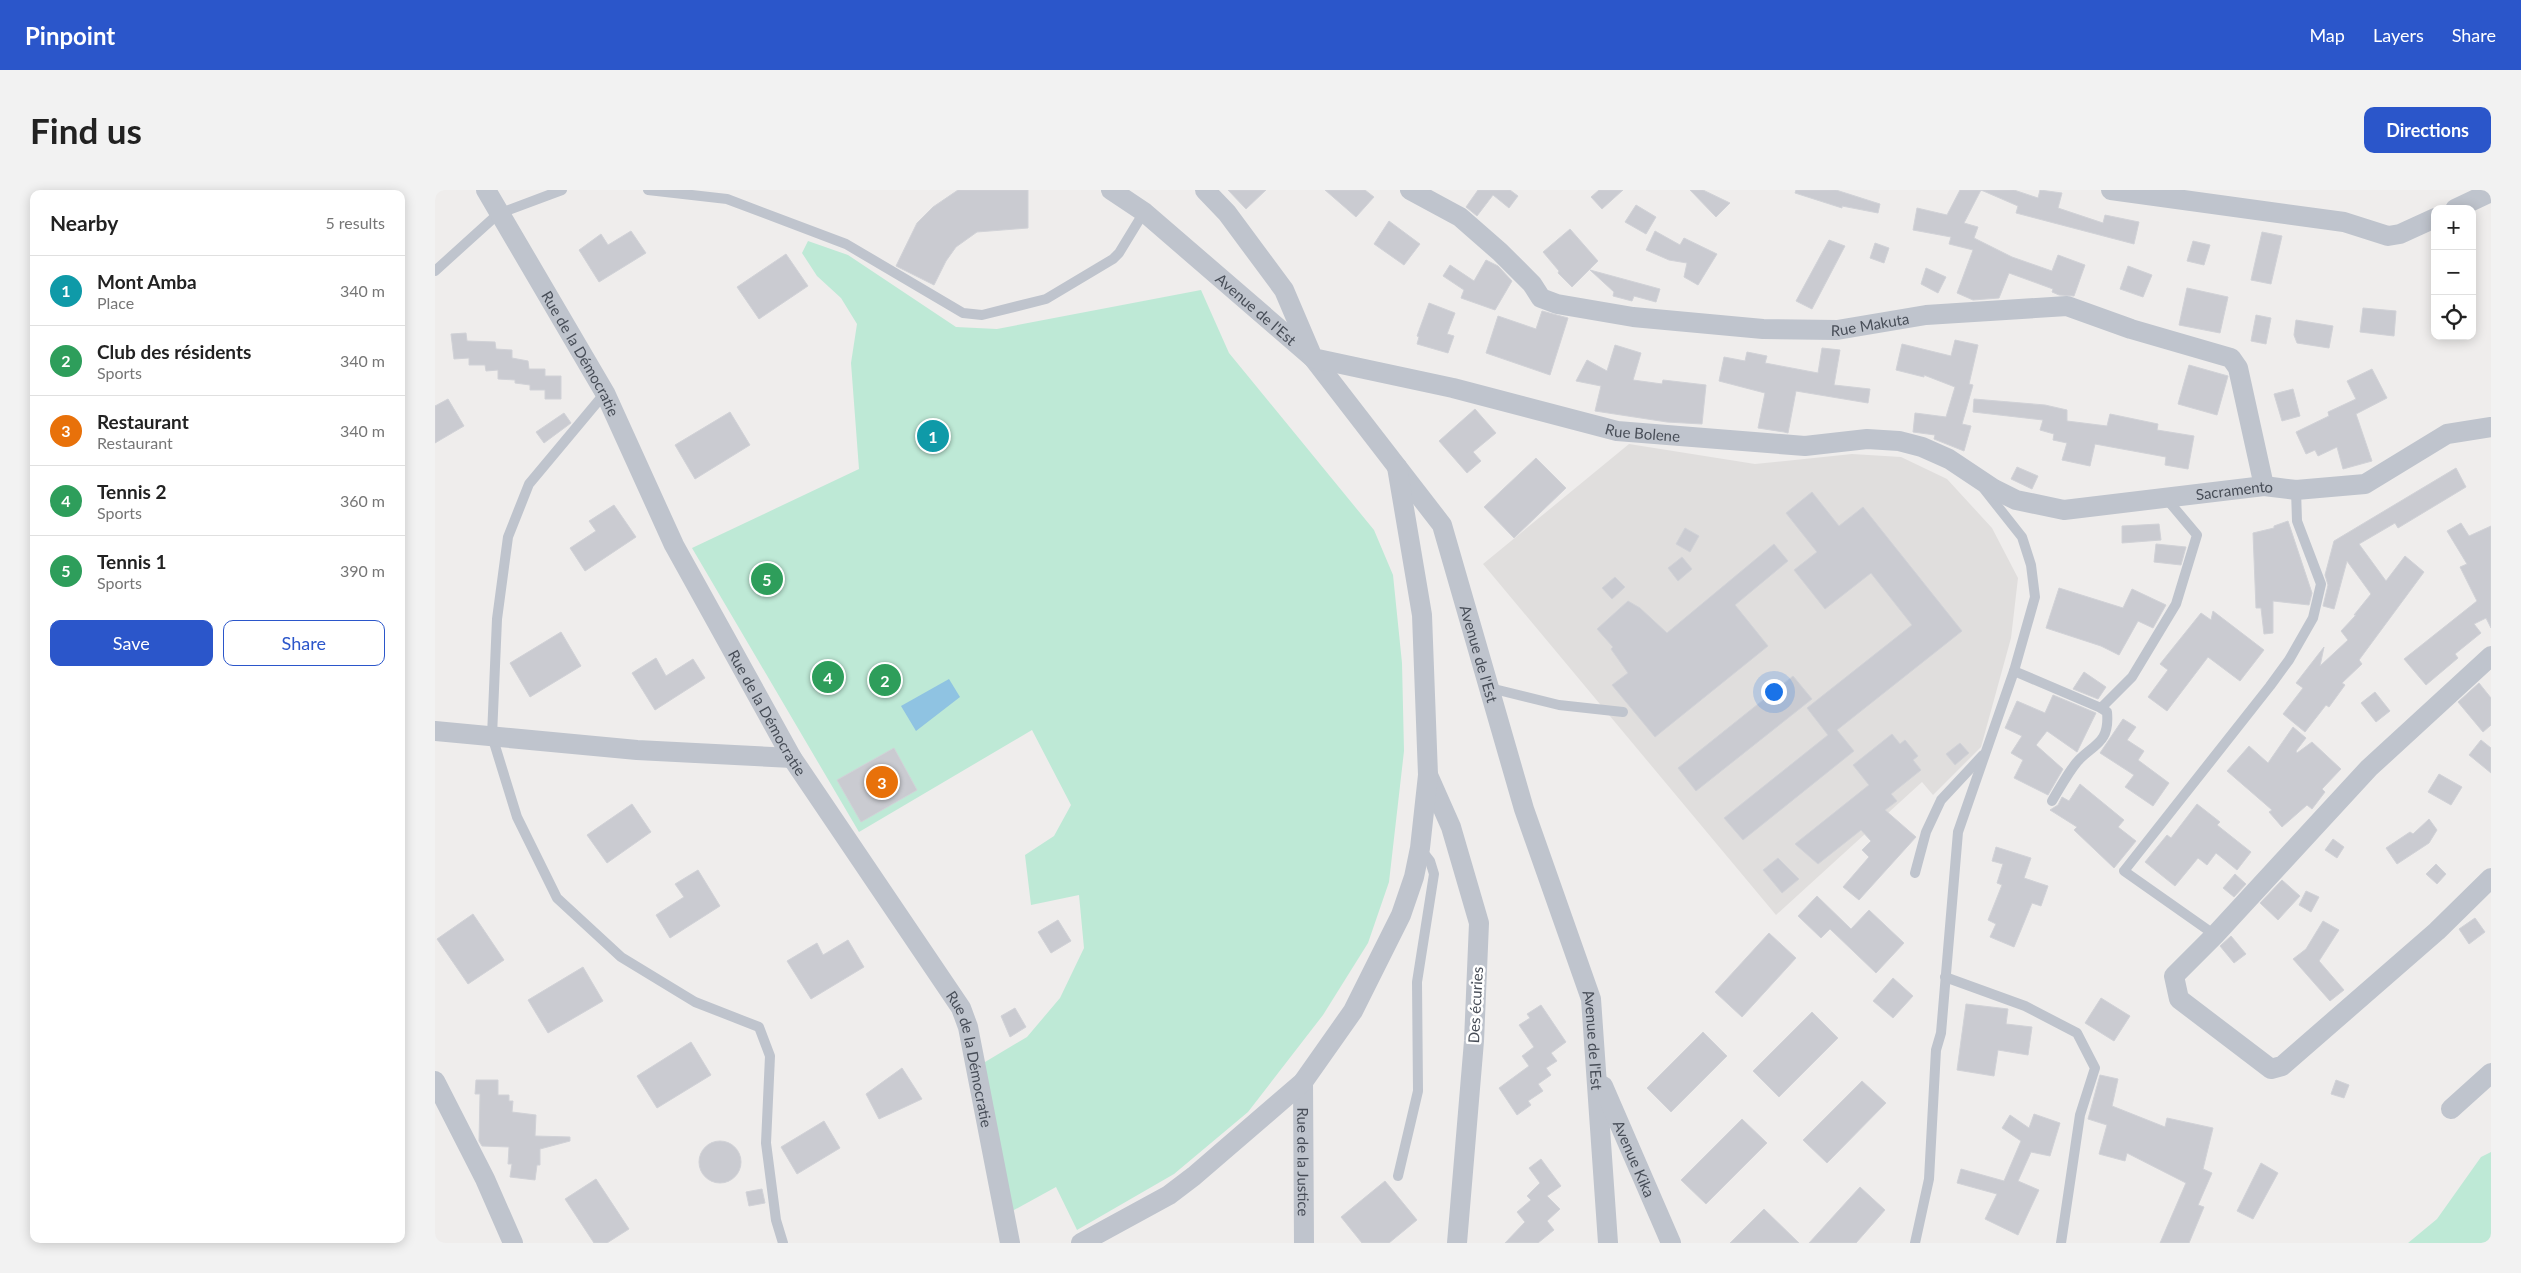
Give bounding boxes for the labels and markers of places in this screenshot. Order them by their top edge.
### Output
pin: 1 [917,417,949,455]
pin: 5 [751,560,783,598]
pin: 4 [812,658,844,696]
pin: 2 [869,661,901,699]
pin: 3 [866,763,898,801]

